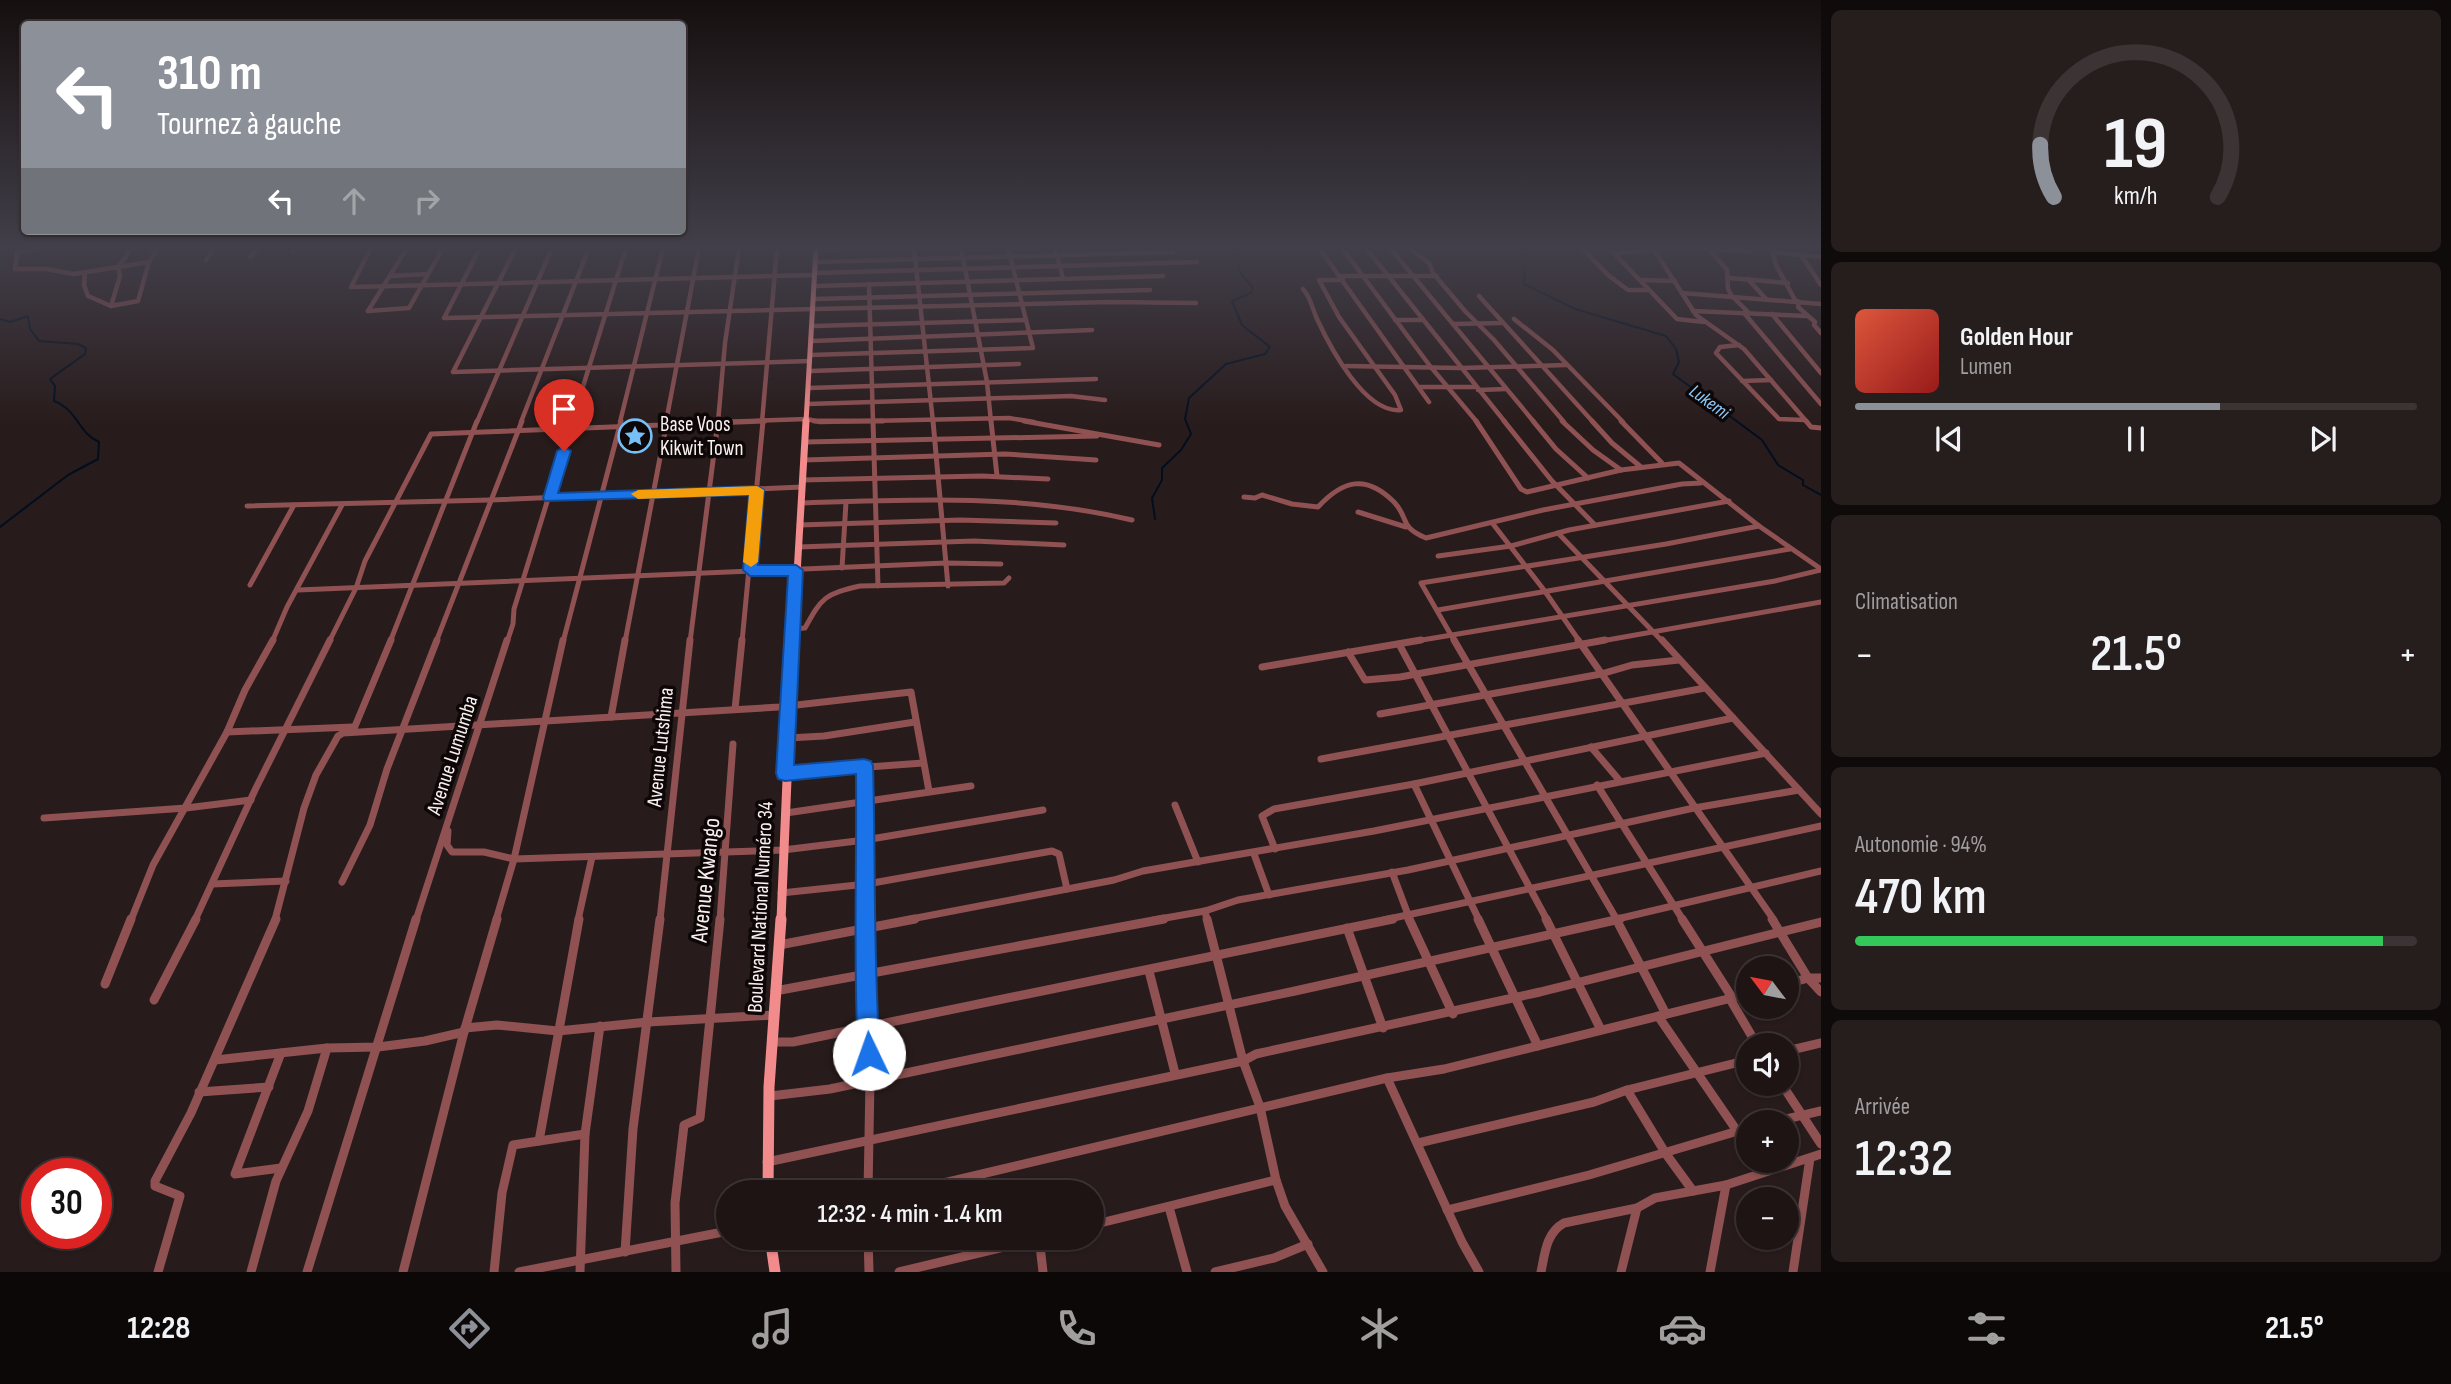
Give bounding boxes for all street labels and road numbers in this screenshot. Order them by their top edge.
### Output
street label: Avenue Lutshima [642,686,679,809]
street label: Avenue Lumumba [421,692,483,819]
street label: Boulevard National Numéro 34 [742,800,779,1013]
street label: Avenue Kwango [684,816,726,945]

